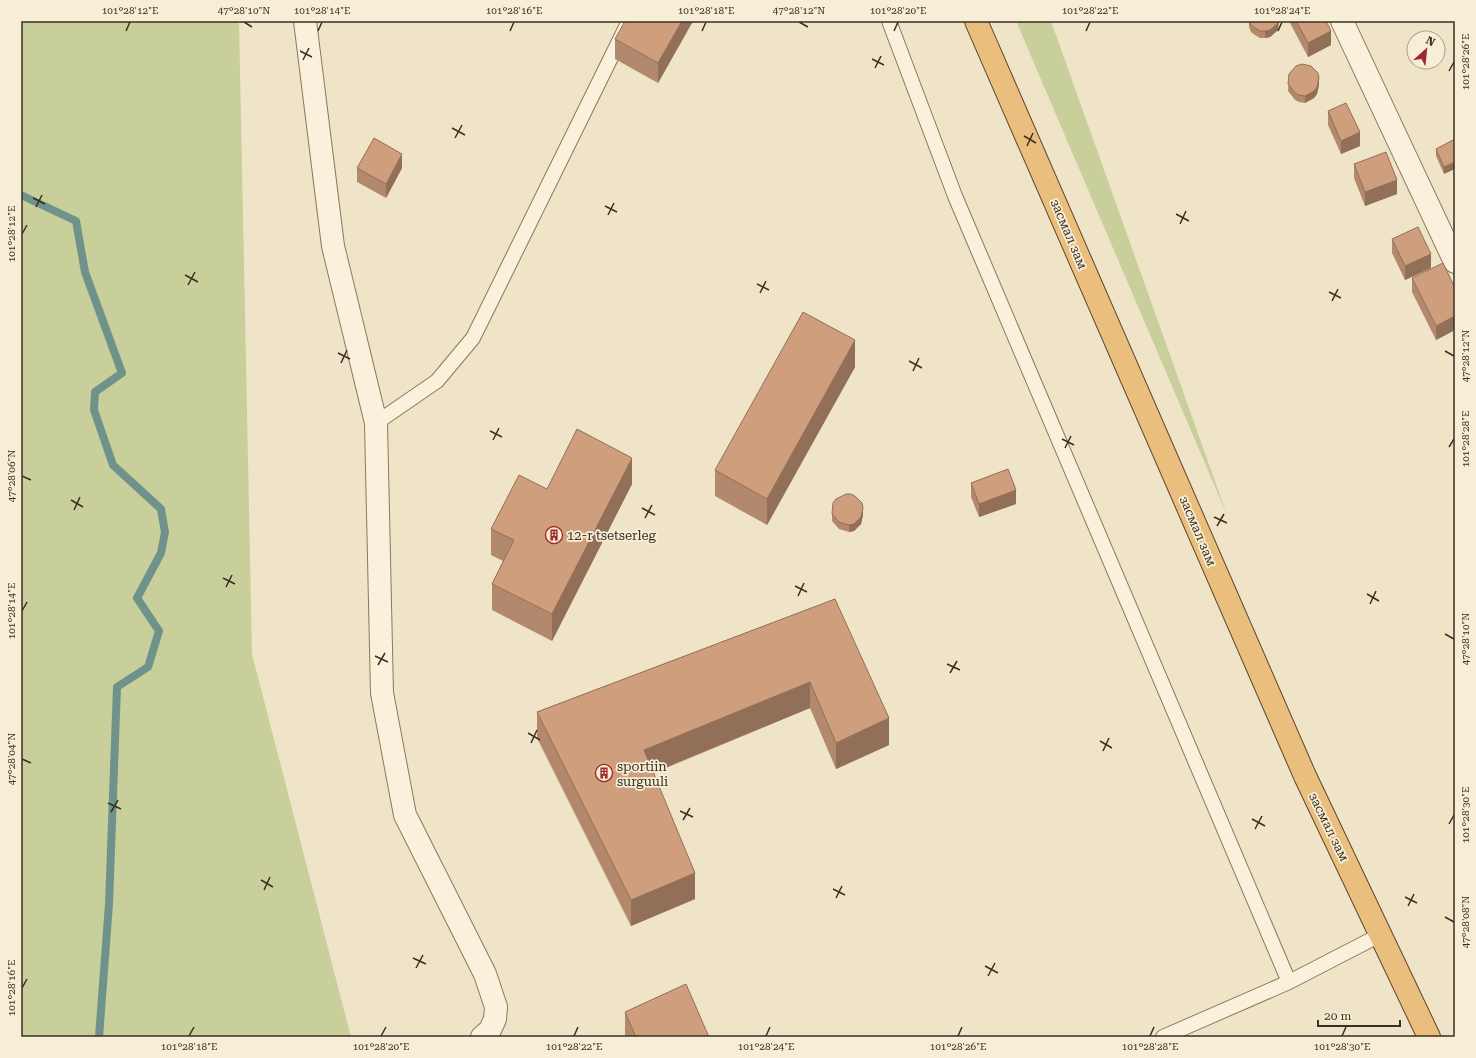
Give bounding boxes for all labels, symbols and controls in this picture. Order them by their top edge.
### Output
text: 101°28'12"E [102,5,158,16]
text: 47°28'10"N [218,5,270,16]
text: 101°28'14"E [294,5,350,16]
text: 101°28'16"E [486,5,542,16]
text: 101°28'18"E [678,5,734,16]
text: 47°28'12"N [773,5,825,16]
text: 101°28'20"E [870,5,926,16]
text: 101°28'22"E [1062,5,1118,16]
text: 101°28'24"E [1254,5,1310,16]
north arrow [1406,30,1446,70]
text: N [1424,34,1438,49]
text: 101°28'26"E [1460,34,1471,90]
street label: засмал зам [1048,197,1091,272]
text: 101°28'12"E [6,206,17,262]
text: 47°28'12"N [1460,330,1471,382]
text: 101°28'28"E [1460,411,1471,467]
text: 47°28'06"N [6,450,17,502]
street label: засмал зам [1177,494,1220,569]
building icon: 12-r tsetserleg [544,525,564,545]
place label: 12-r tsetserleg [567,528,657,543]
text: 101°28'14"E [6,583,17,639]
text: 47°28'10"N [1460,613,1471,665]
text: 47°28'04"N [6,733,17,785]
place label: sportiin surguuli [617,759,668,789]
building icon: sportiin surguuli [594,763,614,783]
text: 101°28'30"E [1460,787,1471,843]
street label: засмал зам [1306,790,1352,864]
text: 47°28'08"N [1460,896,1471,948]
text: 101°28'16"E [6,960,17,1016]
scale bar [1318,1002,1400,1028]
text: 20 m [1324,1009,1351,1023]
text: 101°28'18"E [161,1041,217,1052]
text: 101°28'20"E [353,1041,409,1052]
text: 101°28'22"E [546,1041,602,1052]
text: 101°28'24"E [738,1041,794,1052]
text: 101°28'26"E [930,1041,986,1052]
text: 101°28'28"E [1122,1041,1178,1052]
text: 101°28'30"E [1314,1041,1370,1052]

